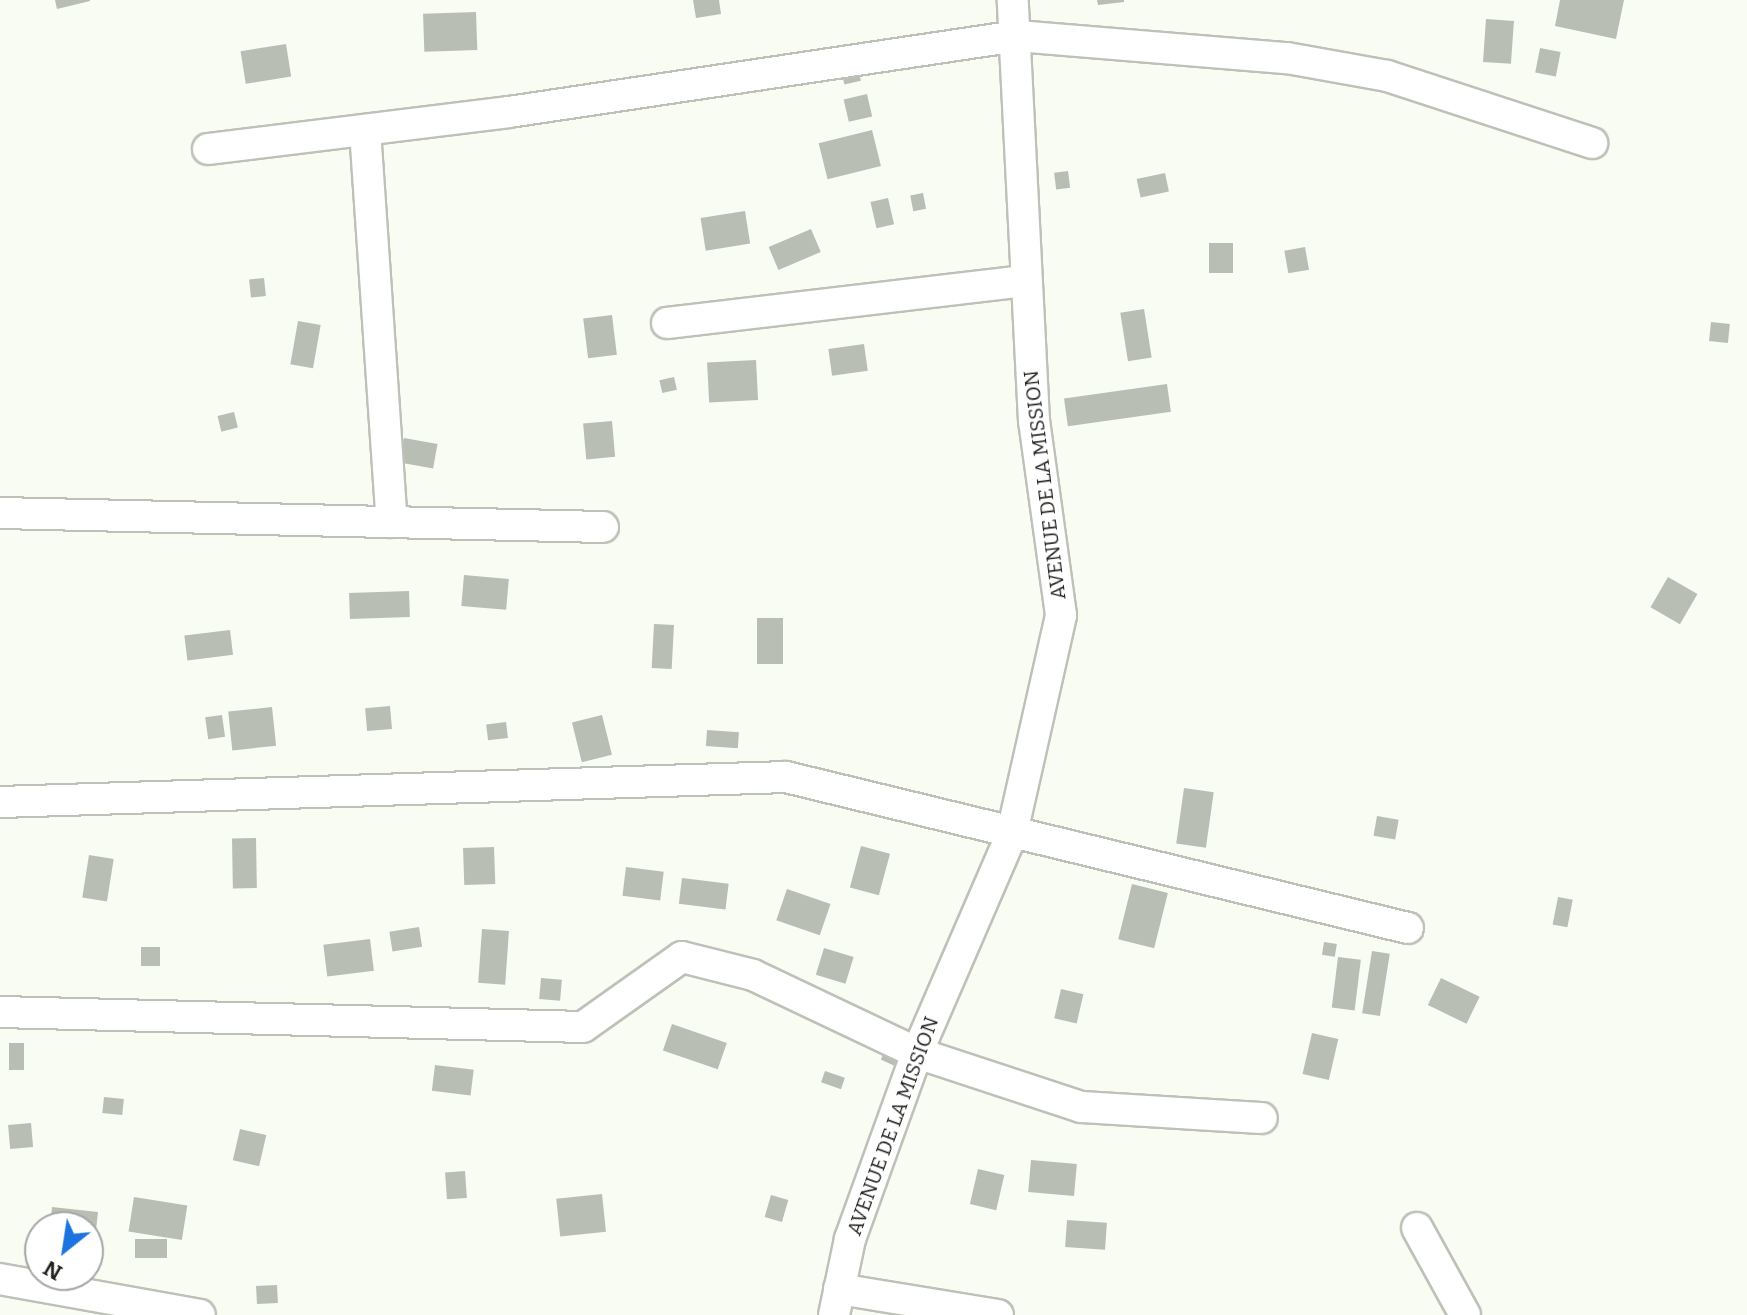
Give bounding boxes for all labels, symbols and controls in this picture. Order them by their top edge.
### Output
street label: AVENUE DE LA MISSION [1019,369,1071,601]
street label: AVENUE DE LA MISSION [842,1013,944,1239]
north arrow [24,1211,104,1291]
text: N [39,1255,67,1286]

